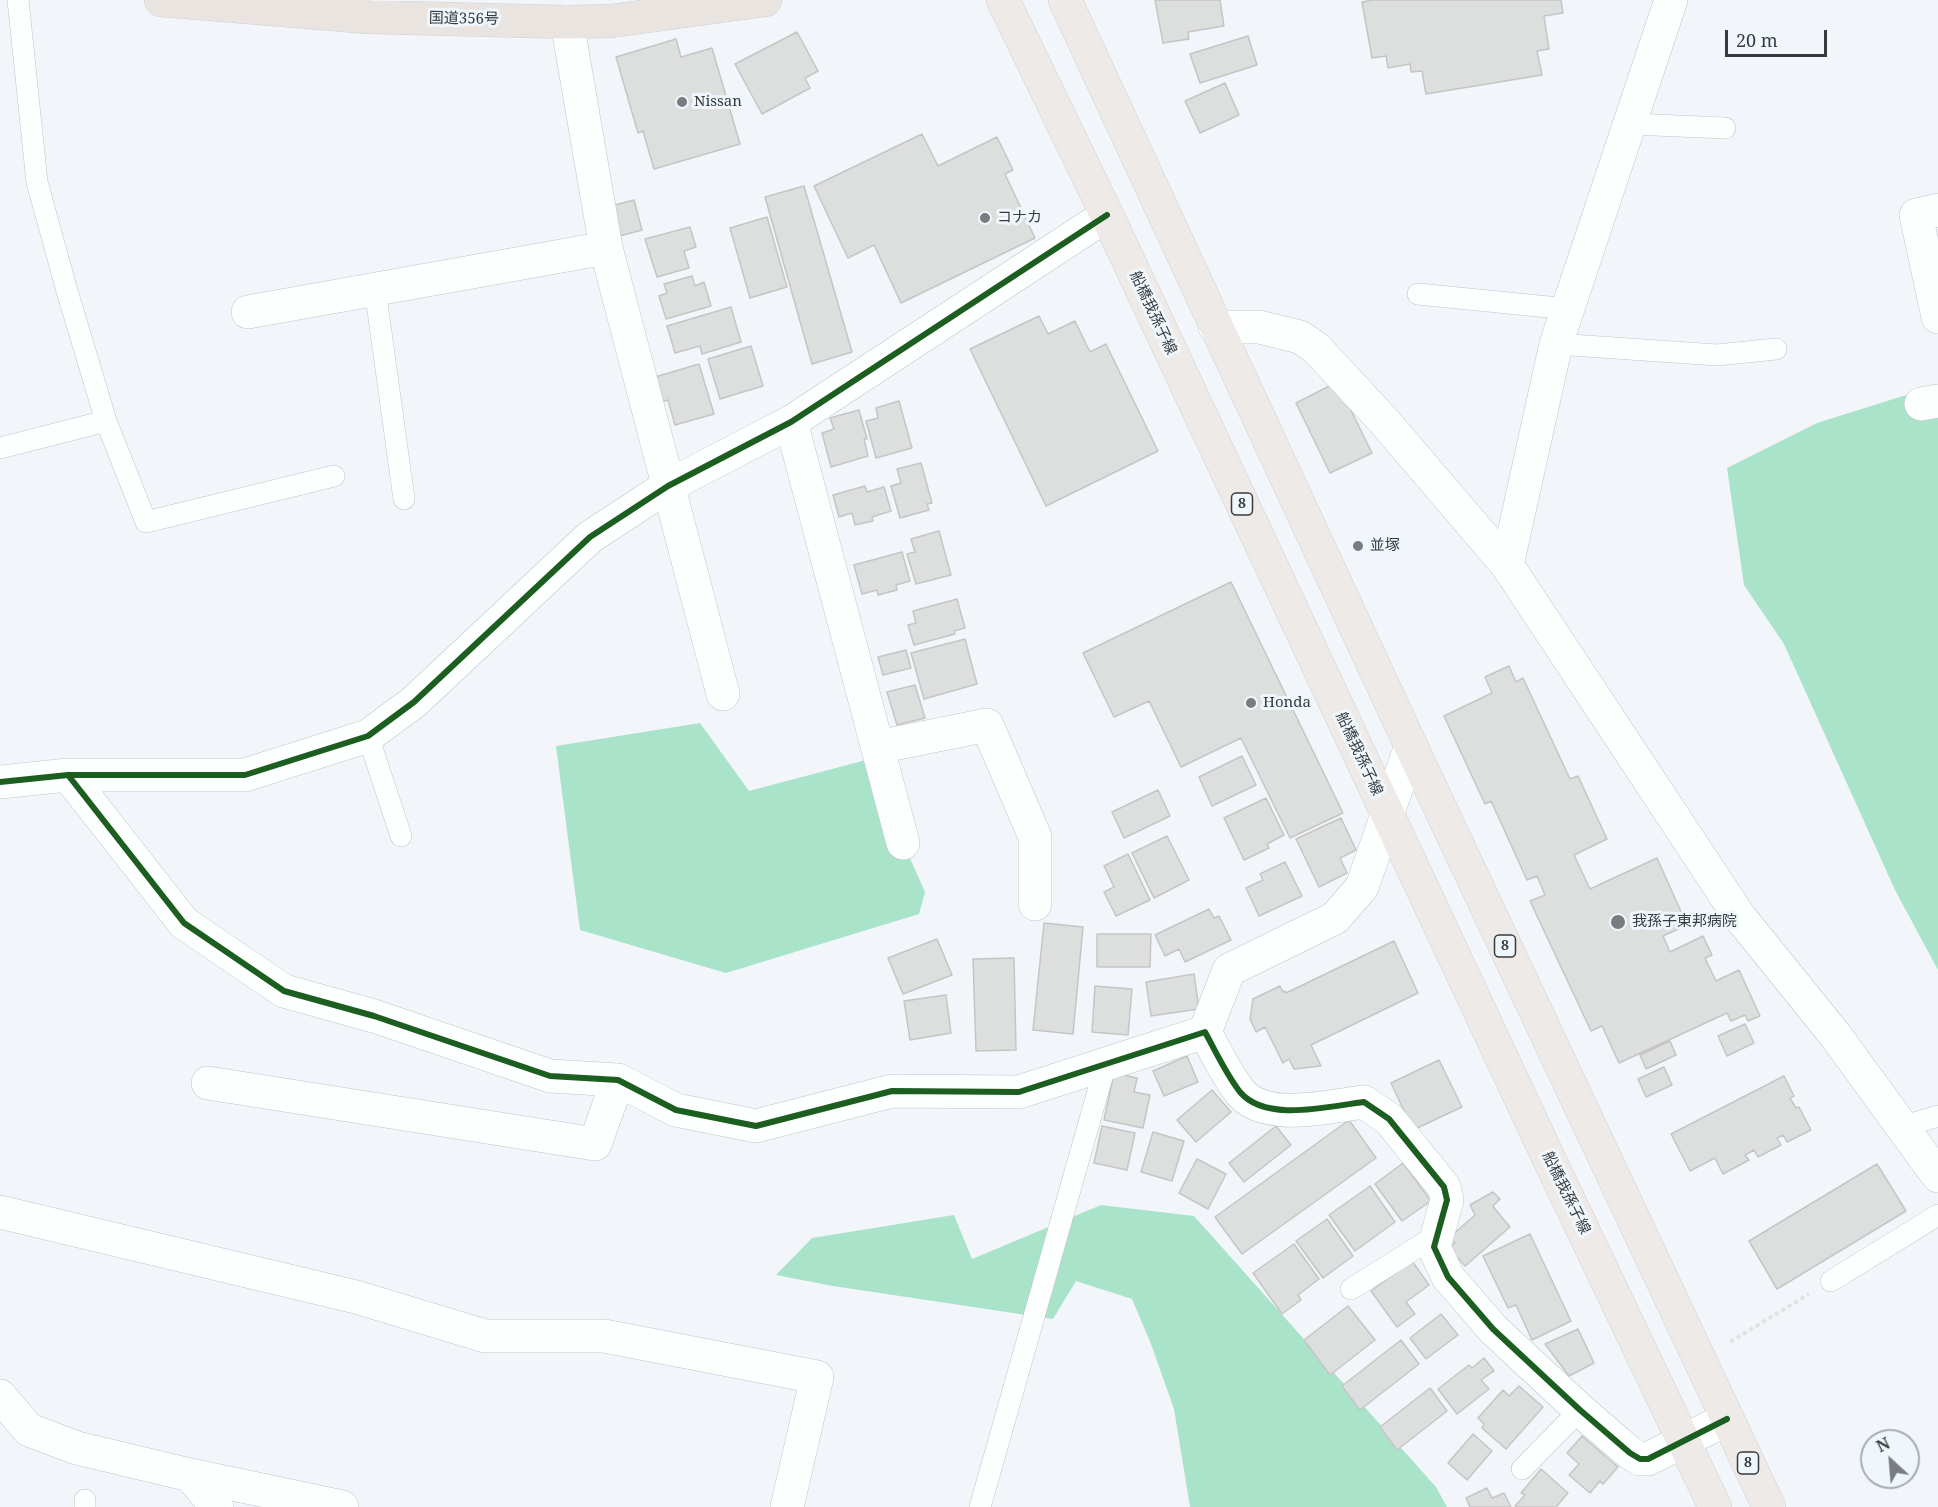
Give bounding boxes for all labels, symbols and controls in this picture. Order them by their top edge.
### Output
street label: 国道356号 [429,9,499,29]
scale bar [1728,18,1830,56]
text: 20 m [1736,28,1778,52]
place label: Nissan [694,93,742,111]
marker: Nissan [675,95,689,109]
place label: コナカ [997,209,1042,227]
marker: コナカ [978,211,992,225]
street label: 船橋我孫子線 [1126,268,1180,358]
road number: 8 [1232,493,1252,515]
place label: 並塚 [1370,537,1400,555]
marker: 並塚 [1351,539,1365,553]
place label: Honda [1263,694,1311,712]
marker: Honda [1244,696,1258,710]
street label: 船橋我孫子線 [1332,709,1386,799]
marker: 我孫子東邦病院 [1609,913,1627,931]
place label: 我孫子東邦病院 [1632,913,1737,931]
road number: 8 [1494,935,1516,957]
street label: 船橋我孫子線 [1538,1149,1594,1237]
north arrow [1860,1429,1920,1489]
text: N [1872,1432,1893,1457]
road number: 8 [1738,1452,1758,1474]

